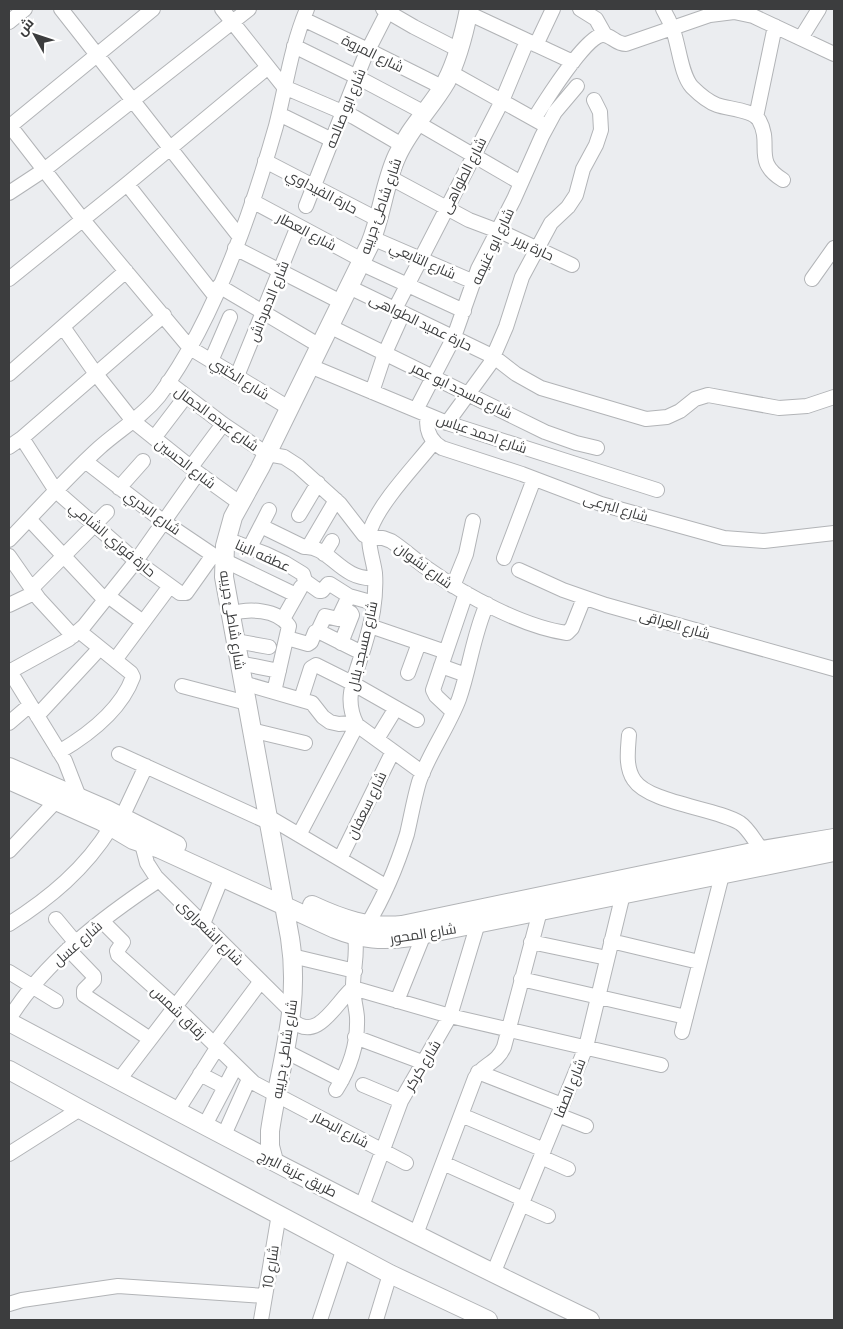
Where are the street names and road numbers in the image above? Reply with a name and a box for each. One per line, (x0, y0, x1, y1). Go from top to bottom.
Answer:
street label: شارع المروة (339, 30, 407, 76)
street label: شارع ابو صالحه (320, 65, 370, 151)
street label: شارع الطواهى (436, 134, 490, 216)
street label: شارع شاطئ جريبه (355, 156, 405, 256)
street label: حارة الفيداوي (281, 164, 361, 221)
street label: شارع ابو غنيمه (466, 205, 518, 287)
street label: شارع العطار (273, 207, 340, 255)
street label: حارة بربر (510, 229, 557, 265)
street label: شارع التابعي (386, 237, 459, 286)
street label: شارع الدمرداش (243, 258, 293, 344)
street label: حارة عميد الطواهى (366, 289, 476, 355)
street label: شارع الكتبي (205, 352, 273, 406)
street label: شارع مسجد ابو عمر (407, 357, 516, 423)
street label: شارع عبده الجمال (171, 381, 263, 455)
street label: شارع احمد عباس (434, 409, 530, 457)
street label: شارع الحسين (152, 433, 220, 493)
street label: شارع البدري (119, 485, 185, 541)
street label: شارع البرعى (581, 488, 651, 526)
street label: حارة فوزي الشامي (64, 497, 160, 583)
street label: عطفه البنا (232, 534, 294, 576)
street label: شارع نشوان (391, 538, 457, 592)
street label: شارع شاطئ جريبه (216, 569, 250, 671)
street label: شارع مسجد بلال (342, 599, 382, 693)
street label: شارع العراقى (638, 605, 712, 643)
street label: شارع سعفان (342, 768, 390, 842)
street label: شارع الشعراوى (174, 895, 248, 969)
street label: شارع عسل (48, 916, 106, 970)
street label: شارع المحور (387, 918, 458, 948)
street label: زقاق شمس (147, 981, 211, 1043)
street label: شارع شاطئ جريبه (267, 998, 301, 1100)
street label: شارع كركر (399, 1036, 445, 1095)
street label: شارع الصفا (548, 1055, 590, 1121)
street label: شارع البصار (309, 1106, 373, 1152)
street label: طريق عزبة البرج (255, 1145, 341, 1201)
street label: شارع 10 (257, 1244, 283, 1290)

